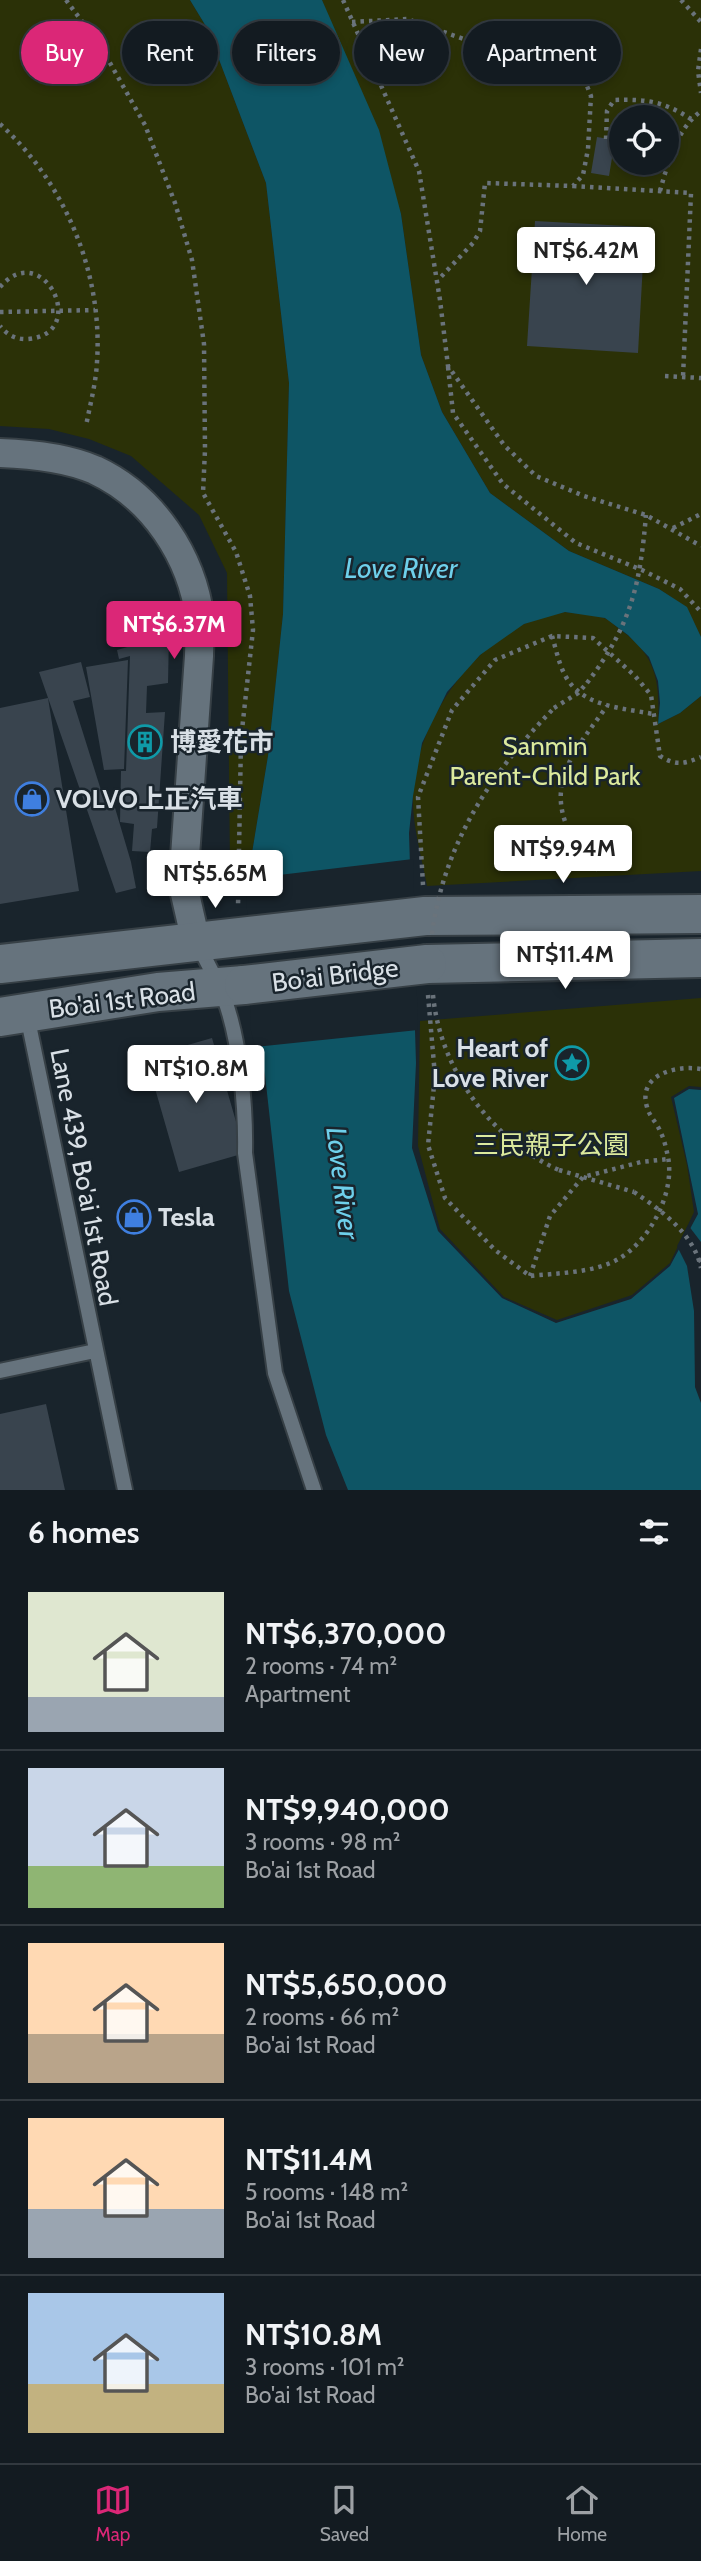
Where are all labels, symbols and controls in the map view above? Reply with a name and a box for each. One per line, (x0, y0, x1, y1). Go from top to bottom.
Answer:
chip: Buy (21, 21, 108, 84)
chip: Rent (122, 21, 218, 84)
chip: Filters (232, 21, 340, 84)
chip: New (354, 21, 449, 84)
chip: Apartment (463, 21, 621, 84)
map controls (609, 105, 679, 175)
button: locate (609, 105, 679, 175)
pin: NT$6.42M (514, 228, 658, 287)
text: NT$6.42M (533, 236, 639, 264)
water label: Love River (345, 551, 459, 585)
pin: NT$6.37M (102, 602, 246, 661)
text: NT$6.37M (122, 610, 226, 638)
building icon: 博愛花市 (126, 723, 164, 761)
place label: 博愛花市 (170, 726, 274, 758)
park label: Sanmin Parent-Child Park (449, 730, 641, 792)
shop icon: VOLVO上正汽車 (13, 780, 51, 818)
place label: VOLVO上正汽車 (56, 783, 242, 815)
pin: NT$9.94M (491, 826, 635, 885)
text: NT$9.94M (510, 834, 616, 862)
pin: NT$5.65M (143, 850, 287, 910)
text: NT$5.65M (163, 859, 267, 887)
pin: NT$11.4M (493, 932, 637, 991)
text: NT$11.4M (516, 940, 614, 968)
street label: Bo'ai Bridge (270, 951, 400, 999)
street label: Bo'ai 1st Road (47, 975, 197, 1025)
place label: Heart of Love River (432, 1032, 548, 1094)
place icon: Heart of Love River (553, 1044, 591, 1082)
street label: Lane 439, Bo'ai 1st Road (43, 1046, 125, 1308)
pin: NT$10.8M (124, 1046, 268, 1105)
text: NT$10.8M (144, 1054, 248, 1082)
water label: Love River (319, 1125, 367, 1242)
park label: 三民親子公園 (473, 1129, 629, 1161)
shop icon: Tesla (115, 1198, 153, 1236)
place label: Tesla (158, 1201, 215, 1233)
icon: filters (635, 1513, 673, 1551)
text: 6 homes (28, 1514, 139, 1551)
text: NT$6,370,000 (245, 1615, 446, 1652)
icon: home (84, 1620, 168, 1704)
text: 2 rooms · 74 m² (245, 1652, 397, 1680)
text: Apartment (245, 1680, 350, 1708)
text: NT$9,940,000 (245, 1791, 450, 1828)
icon: home (84, 1796, 168, 1880)
text: 3 rooms · 98 m² (245, 1828, 400, 1856)
text: Bo'ai 1st Road (245, 1856, 376, 1884)
text: NT$5,650,000 (245, 1966, 447, 2003)
icon: home (84, 1971, 168, 2055)
text: 2 rooms · 66 m² (245, 2003, 399, 2031)
text: Bo'ai 1st Road (245, 2031, 376, 2059)
text: NT$11.4M (245, 2141, 373, 2178)
icon: home (84, 2146, 168, 2230)
text: 5 rooms · 148 m² (245, 2178, 408, 2206)
text: Bo'ai 1st Road (245, 2206, 376, 2234)
text: NT$10.8M (245, 2316, 382, 2353)
icon: home (84, 2321, 168, 2405)
text: 3 rooms · 101 m² (245, 2353, 404, 2381)
text: Bo'ai 1st Road (245, 2381, 376, 2409)
tab: Map (94, 2481, 132, 2546)
tab: Saved (320, 2481, 369, 2546)
tab: Home (557, 2481, 607, 2546)

